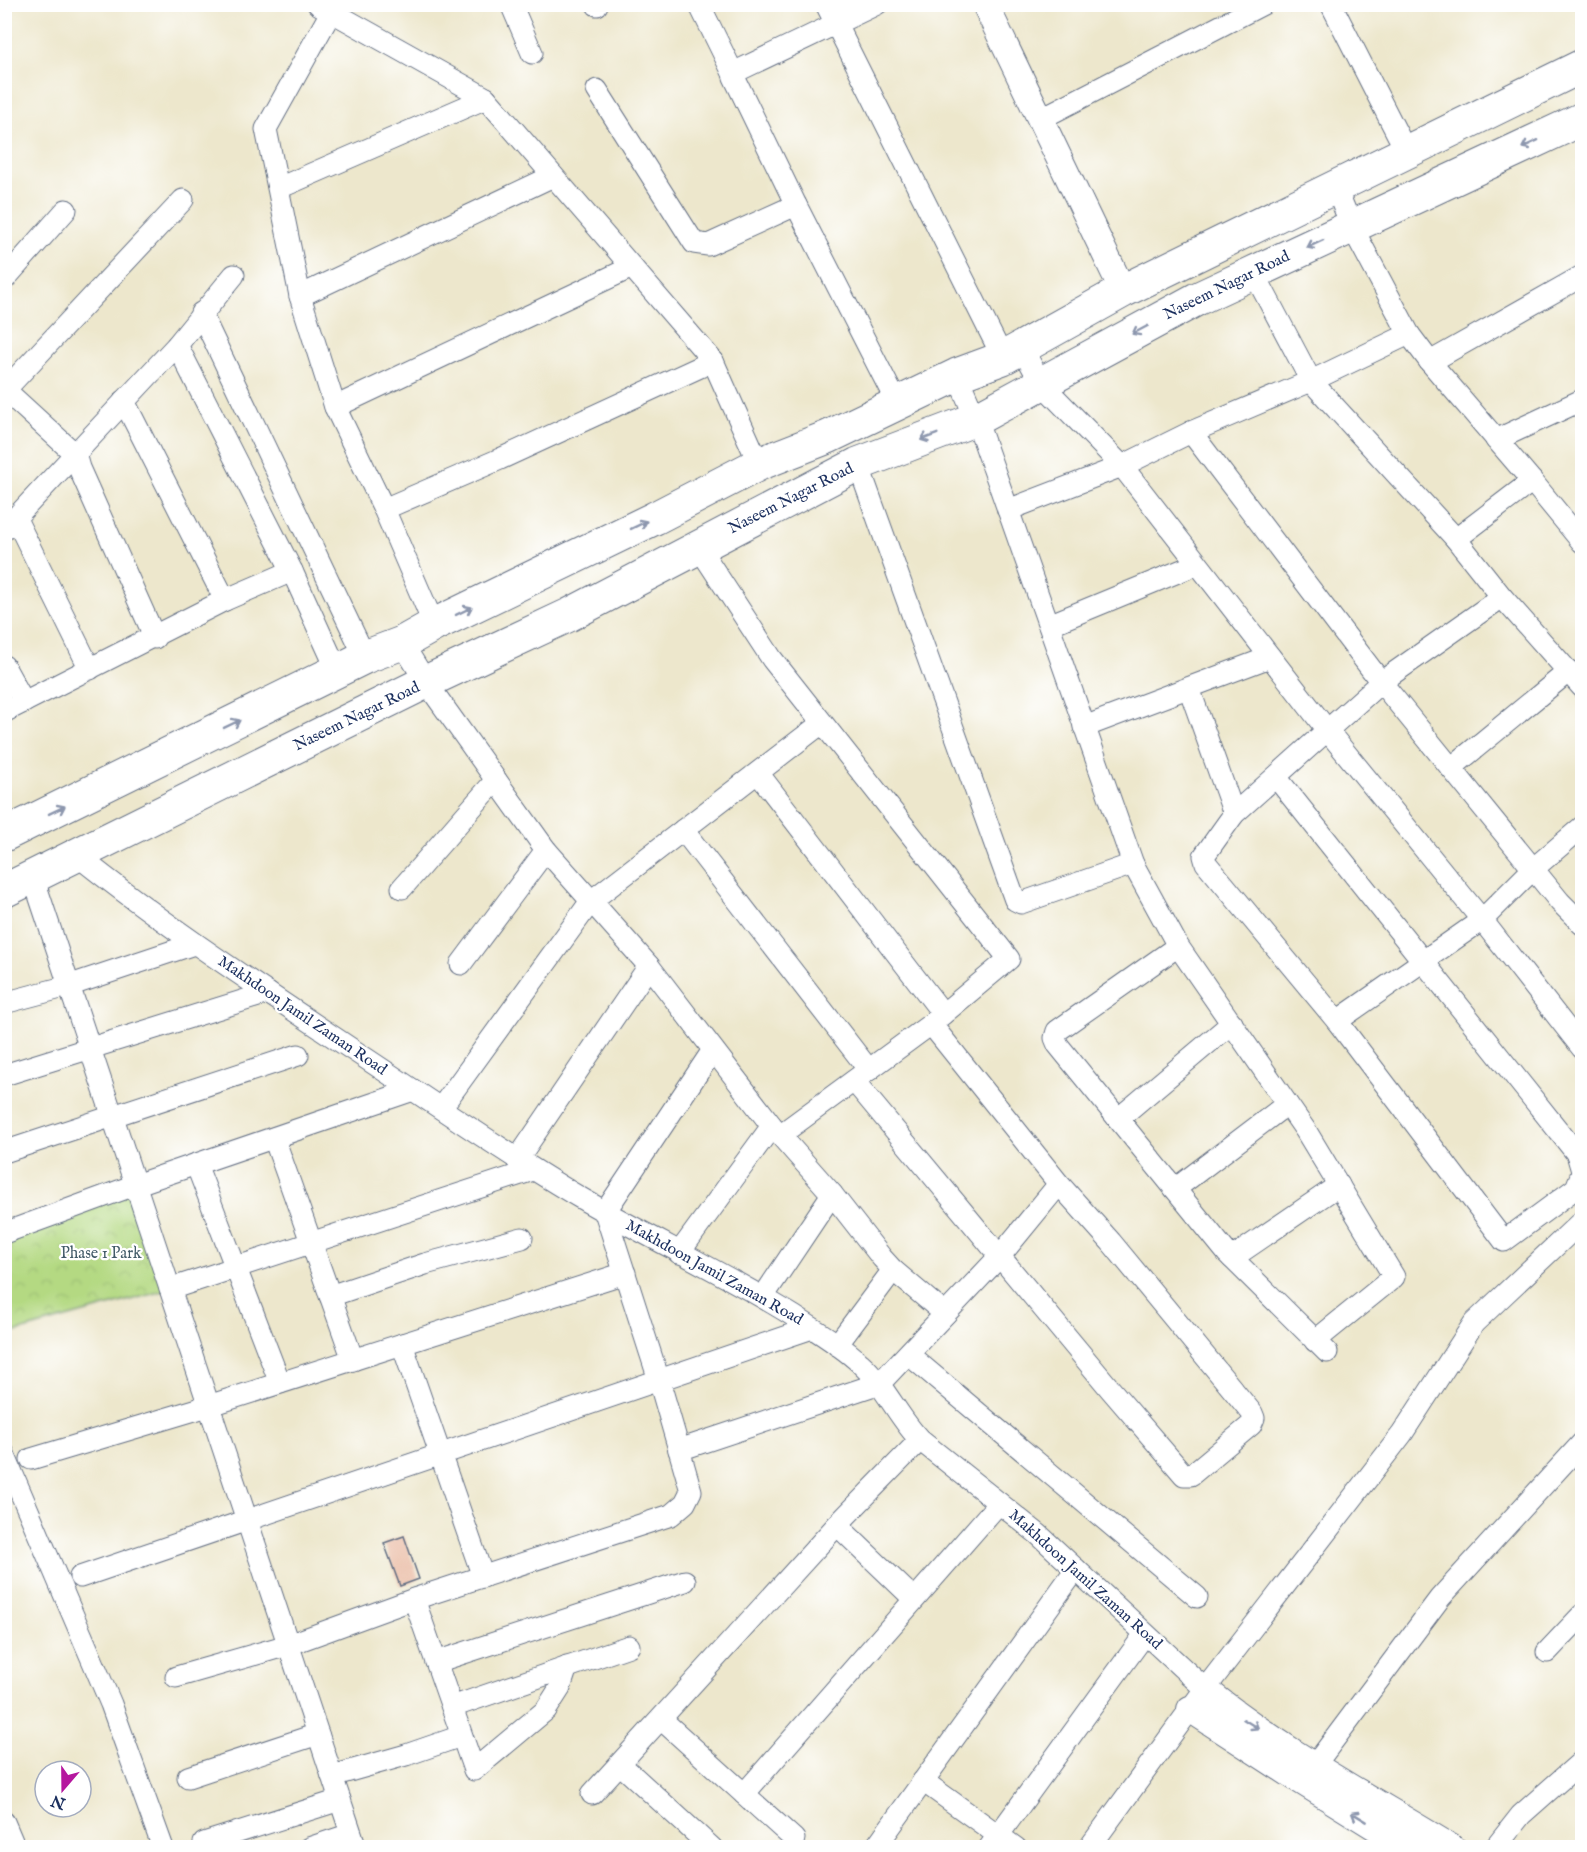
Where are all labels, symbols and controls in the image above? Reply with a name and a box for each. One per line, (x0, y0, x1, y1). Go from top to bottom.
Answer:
one-way arrow (1521, 138, 1539, 150)
one-way arrow (1307, 239, 1325, 251)
street label: Naseem Nagar Road (1161, 247, 1294, 325)
one-way arrow (1132, 324, 1149, 336)
one-way arrow (920, 432, 939, 443)
street label: Naseem Nagar Road (725, 459, 857, 539)
one-way arrow (630, 519, 648, 531)
one-way arrow (454, 604, 472, 616)
street label: Naseem Nagar Road (291, 678, 424, 756)
one-way arrow (223, 718, 241, 730)
one-way arrow (48, 803, 66, 815)
street label: Makhdoon Jamil Zaman Road (214, 952, 391, 1080)
street label: Makhdoon Jamil Zaman Road (622, 1216, 807, 1330)
park label: Phase 1 Park (60, 1244, 142, 1264)
street label: Makhdoon Jamil Zaman Road (1004, 1506, 1166, 1655)
one-way arrow (1242, 1718, 1259, 1730)
north arrow (33, 1759, 93, 1819)
text: N (48, 1789, 69, 1813)
one-way arrow (1351, 1810, 1368, 1822)

